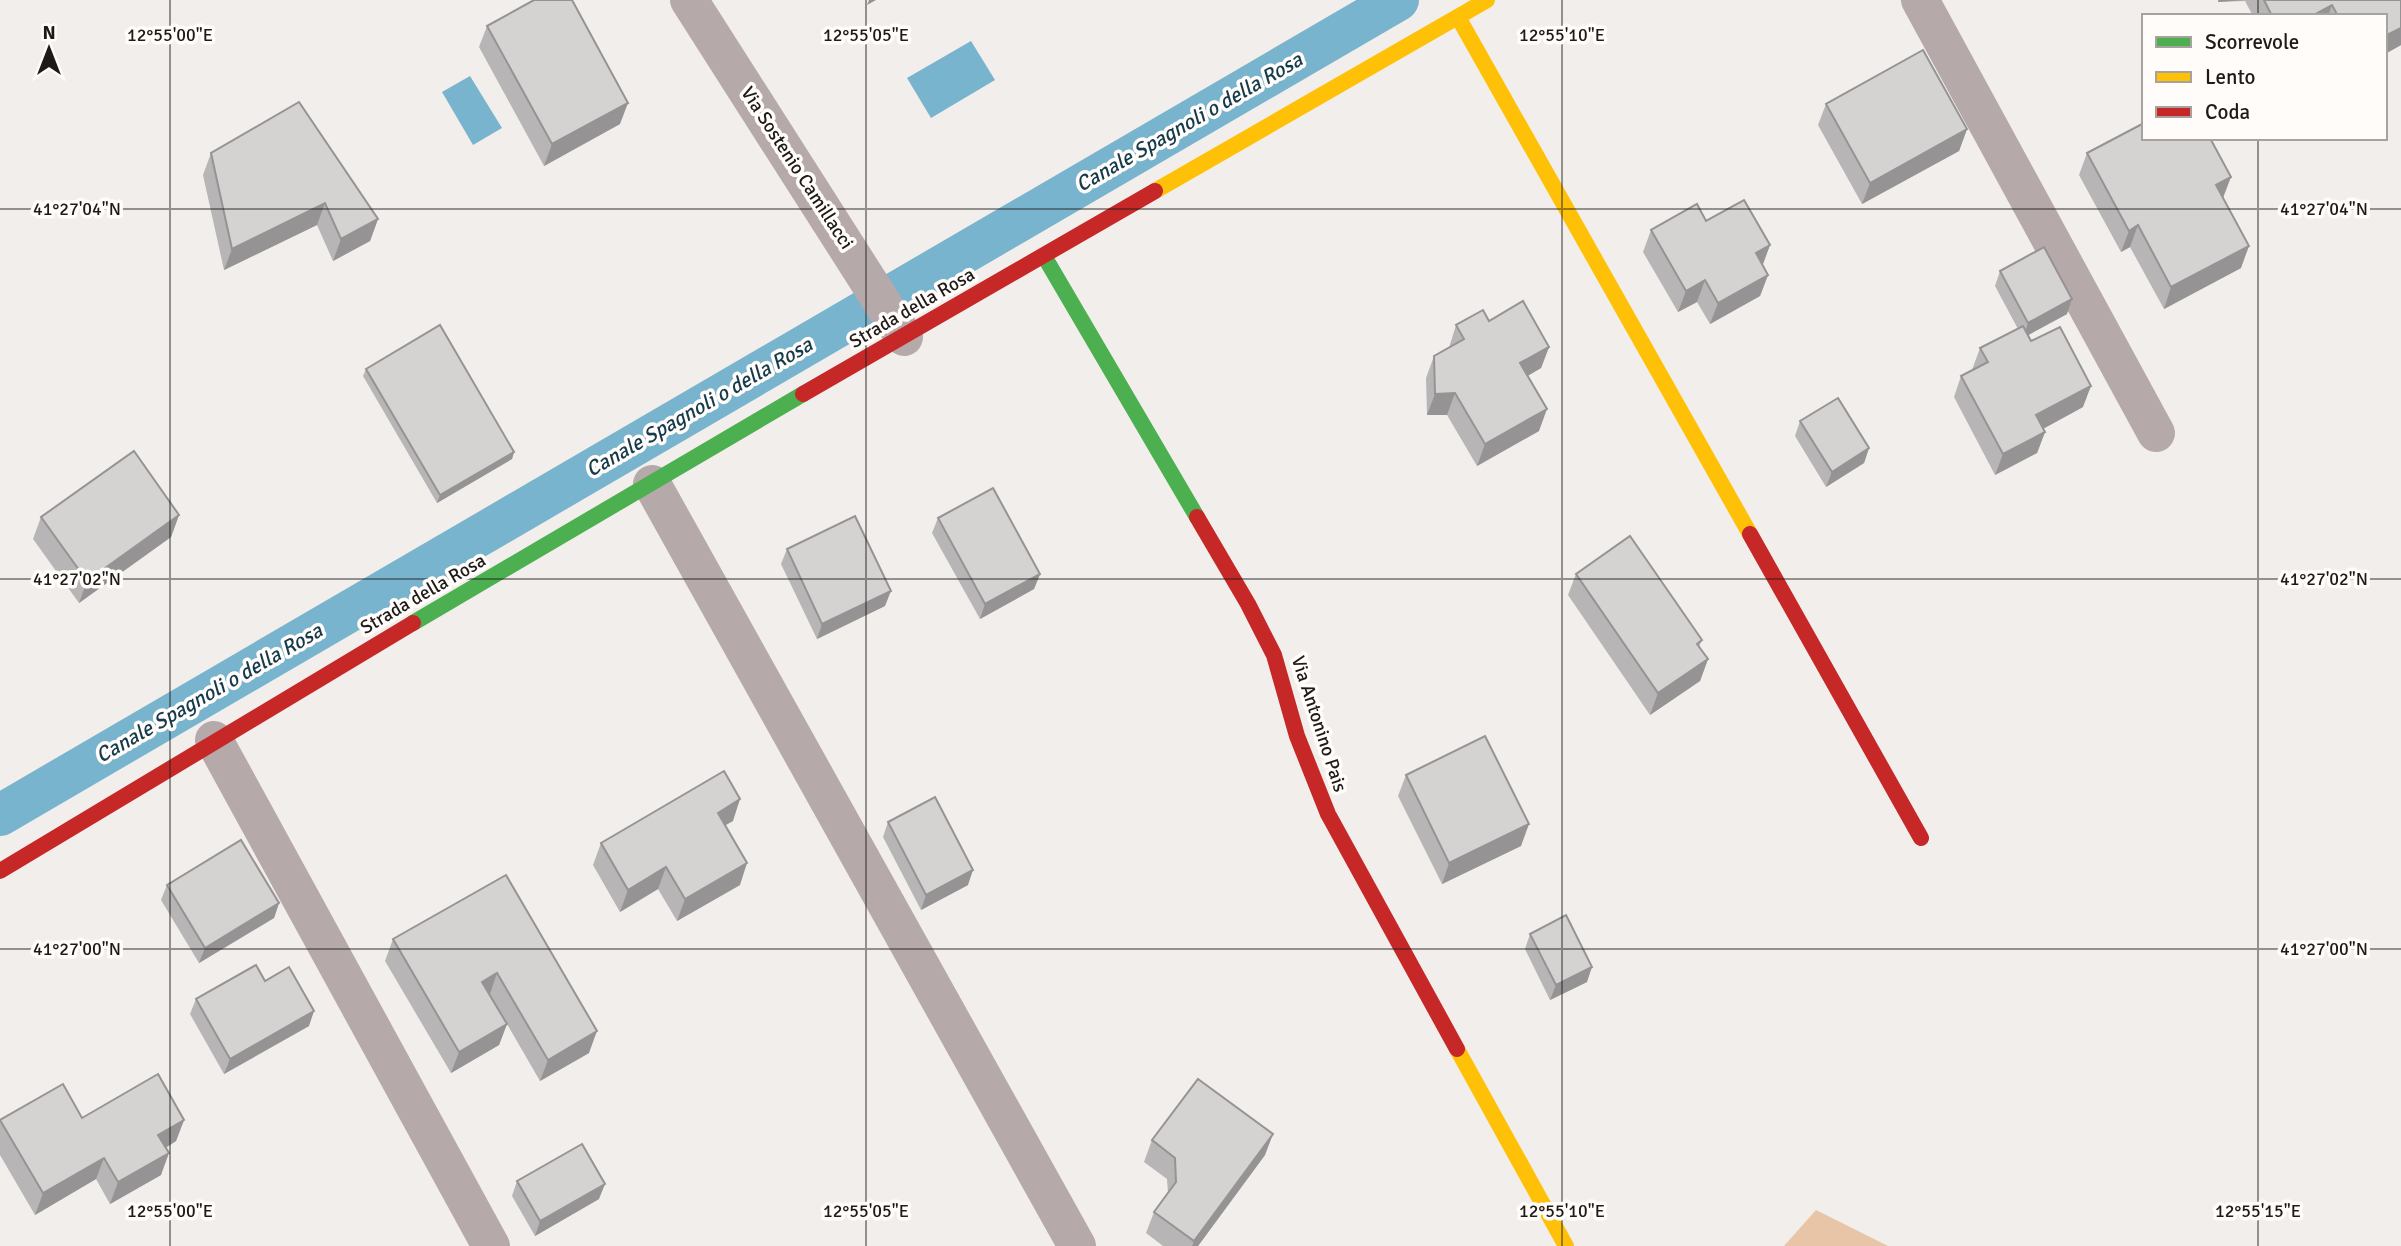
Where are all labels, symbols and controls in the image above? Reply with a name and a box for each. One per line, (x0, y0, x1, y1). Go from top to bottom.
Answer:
north arrow (14, 14, 84, 84)
legend (2142, 14, 2387, 140)
text: N (42, 21, 56, 45)
text: 12°55'00"E (127, 24, 213, 46)
text: 12°55'05"E (823, 24, 909, 46)
text: 12°55'10"E (1519, 24, 1605, 46)
text: Scorrevole (2205, 29, 2299, 55)
water label: Canale Spagnoli o della Rosa (1071, 46, 1308, 198)
text: Lento (2205, 64, 2255, 90)
street label: Via Sostenio Camillacci (735, 82, 859, 254)
text: Coda (2205, 99, 2250, 125)
text: 41°27'04"N (33, 198, 121, 220)
text: 41°27'04"N (2280, 198, 2368, 220)
street label: Strada della Rosa (845, 262, 979, 354)
water label: Canale Spagnoli o della Rosa (581, 331, 818, 483)
street label: Strada della Rosa (356, 548, 490, 640)
text: 41°27'02"N (33, 568, 121, 590)
text: 41°27'02"N (2280, 568, 2368, 590)
water label: Canale Spagnoli o della Rosa (91, 617, 328, 769)
street label: Via Antonino Pais (1286, 653, 1352, 795)
text: 41°27'00"N (33, 938, 121, 960)
text: 41°27'00"N (2280, 938, 2368, 960)
text: 12°55'00"E (127, 1200, 213, 1222)
text: 12°55'05"E (823, 1200, 909, 1222)
text: 12°55'10"E (1519, 1200, 1605, 1222)
text: 12°55'15"E (2215, 1200, 2301, 1222)

